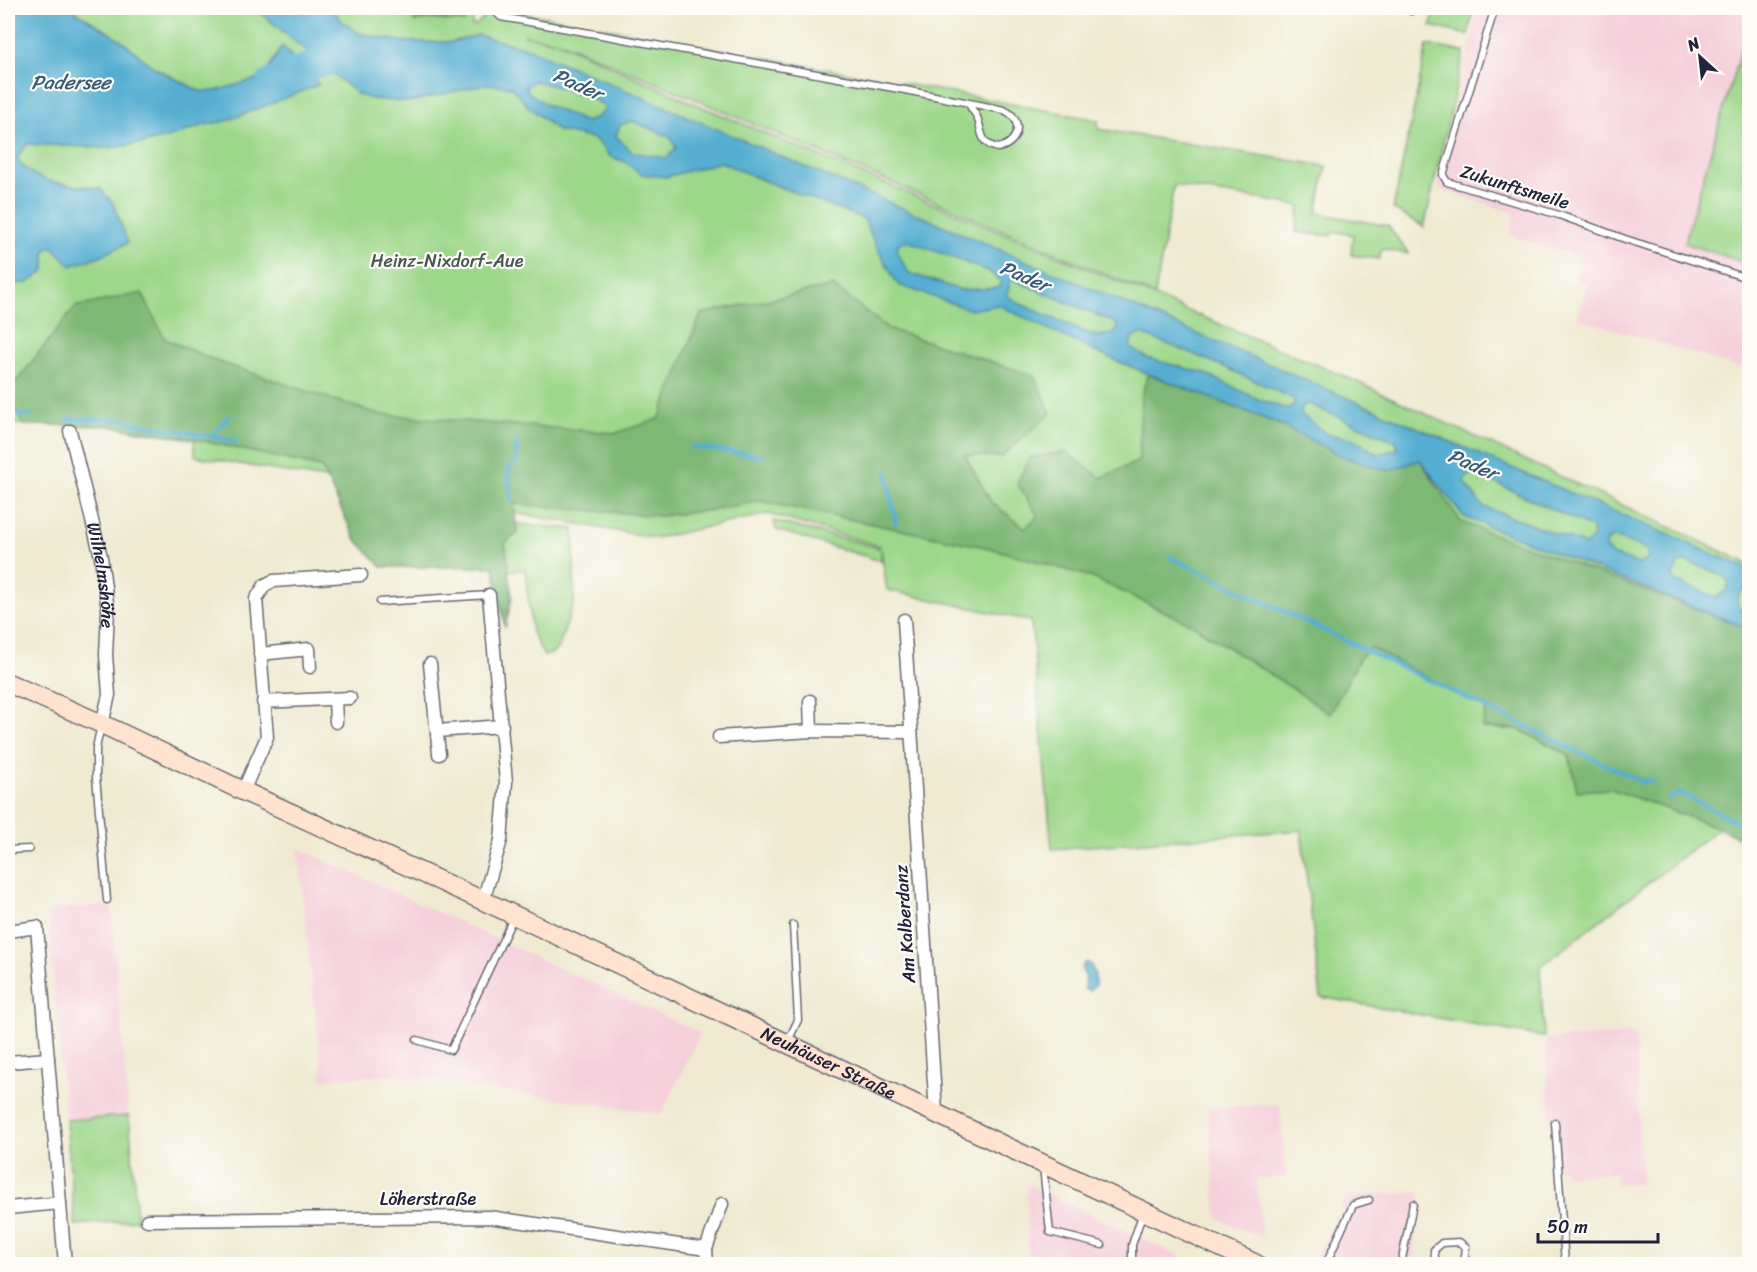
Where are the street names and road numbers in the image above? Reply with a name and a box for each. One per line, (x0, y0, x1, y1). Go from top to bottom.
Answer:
street label: Zukunftsmeile (1456, 155, 1574, 219)
street label: Wilhelmshöhe (77, 519, 124, 629)
street label: Am Kalberdanz (885, 863, 925, 985)
street label: Neuhäuser Straße (755, 1017, 901, 1109)
street label: Löherstraße (380, 1183, 476, 1215)

